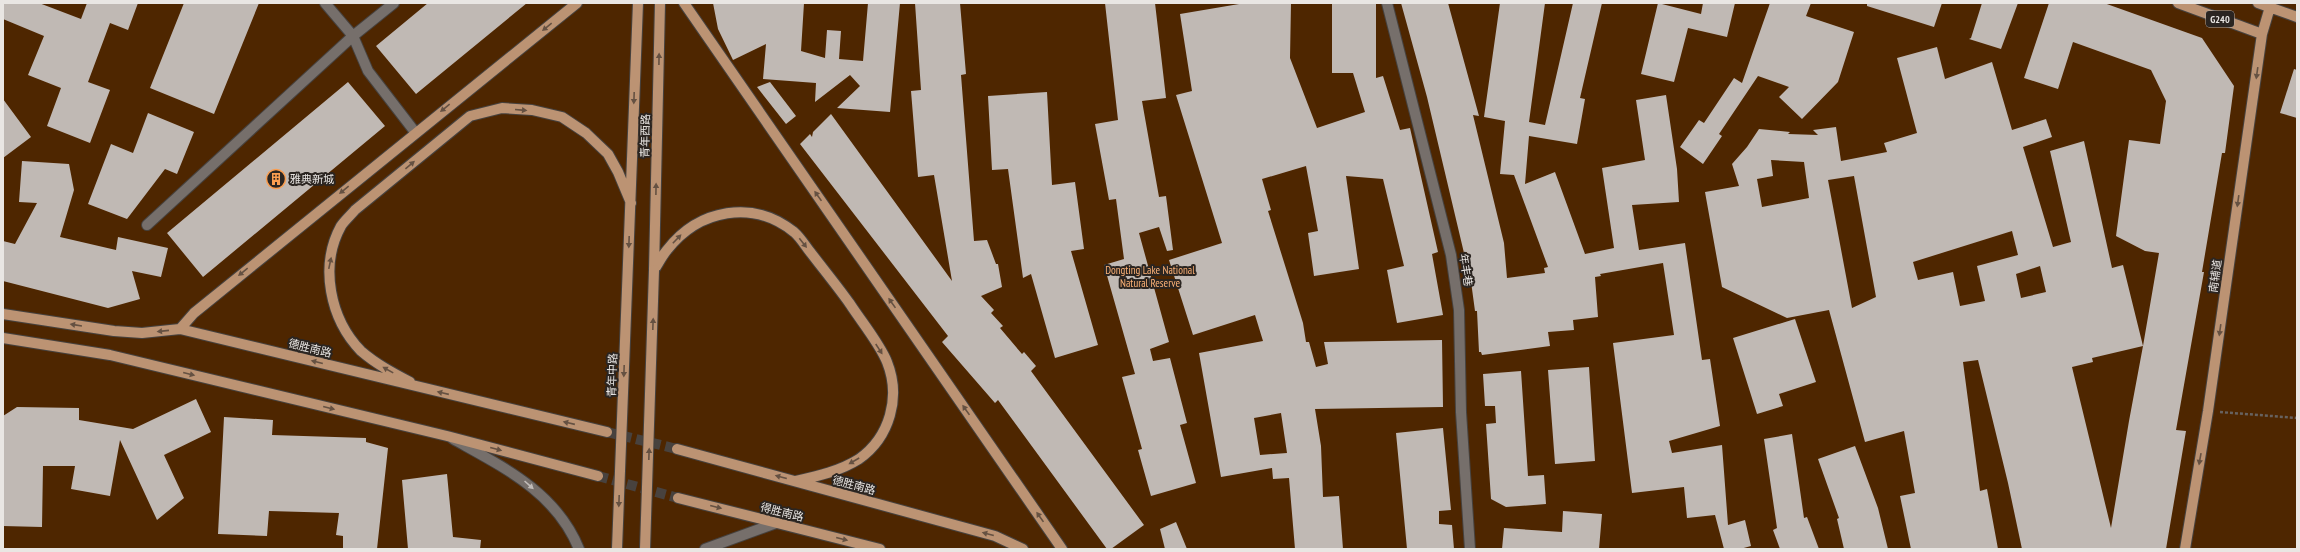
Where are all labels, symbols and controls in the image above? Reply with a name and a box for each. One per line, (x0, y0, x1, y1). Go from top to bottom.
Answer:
road number: G240 (2206, 11, 2234, 27)
one-way arrow (541, 23, 552, 32)
one-way arrow (656, 52, 662, 65)
one-way arrow (2254, 67, 2260, 79)
one-way arrow (631, 92, 638, 104)
one-way arrow (439, 104, 450, 113)
one-way arrow (515, 106, 527, 113)
street label: 青年西路 (638, 114, 652, 158)
one-way arrow (404, 161, 415, 170)
building icon: 雅典新城 (265, 168, 287, 190)
place label: 雅典新城 (290, 172, 334, 186)
one-way arrow (653, 182, 659, 195)
one-way arrow (339, 186, 349, 195)
one-way arrow (814, 191, 822, 202)
one-way arrow (2235, 195, 2241, 208)
one-way arrow (672, 234, 682, 244)
one-way arrow (626, 236, 632, 249)
one-way arrow (799, 237, 807, 248)
street label: 年丰巷 (1457, 253, 1475, 287)
one-way arrow (328, 257, 334, 269)
street label: 南辅道 (2206, 259, 2224, 293)
park label: Dongting Lake National Natural Reserve (1105, 263, 1195, 290)
one-way arrow (238, 268, 249, 277)
one-way arrow (888, 298, 896, 308)
one-way arrow (649, 318, 656, 330)
one-way arrow (70, 322, 82, 328)
one-way arrow (2217, 324, 2223, 336)
one-way arrow (157, 327, 169, 334)
street label: 德胜南路 (287, 336, 333, 360)
one-way arrow (875, 343, 883, 354)
street label: 青年中路 (604, 353, 620, 397)
one-way arrow (310, 359, 323, 365)
one-way arrow (621, 365, 627, 378)
one-way arrow (383, 367, 394, 373)
one-way arrow (183, 371, 195, 377)
one-way arrow (437, 390, 449, 396)
one-way arrow (323, 405, 335, 411)
one-way arrow (962, 405, 970, 415)
one-way arrow (563, 420, 576, 426)
one-way arrow (490, 446, 502, 452)
one-way arrow (646, 447, 652, 460)
one-way arrow (2197, 453, 2203, 465)
one-way arrow (848, 457, 860, 464)
street label: 德胜南路 (831, 473, 877, 497)
one-way arrow (775, 474, 787, 480)
one-way arrow (524, 480, 533, 489)
one-way arrow (616, 495, 622, 508)
street label: 得胜南路 (759, 500, 805, 524)
one-way arrow (710, 505, 722, 511)
one-way arrow (1036, 512, 1044, 522)
one-way arrow (982, 530, 994, 536)
one-way arrow (836, 537, 848, 543)

